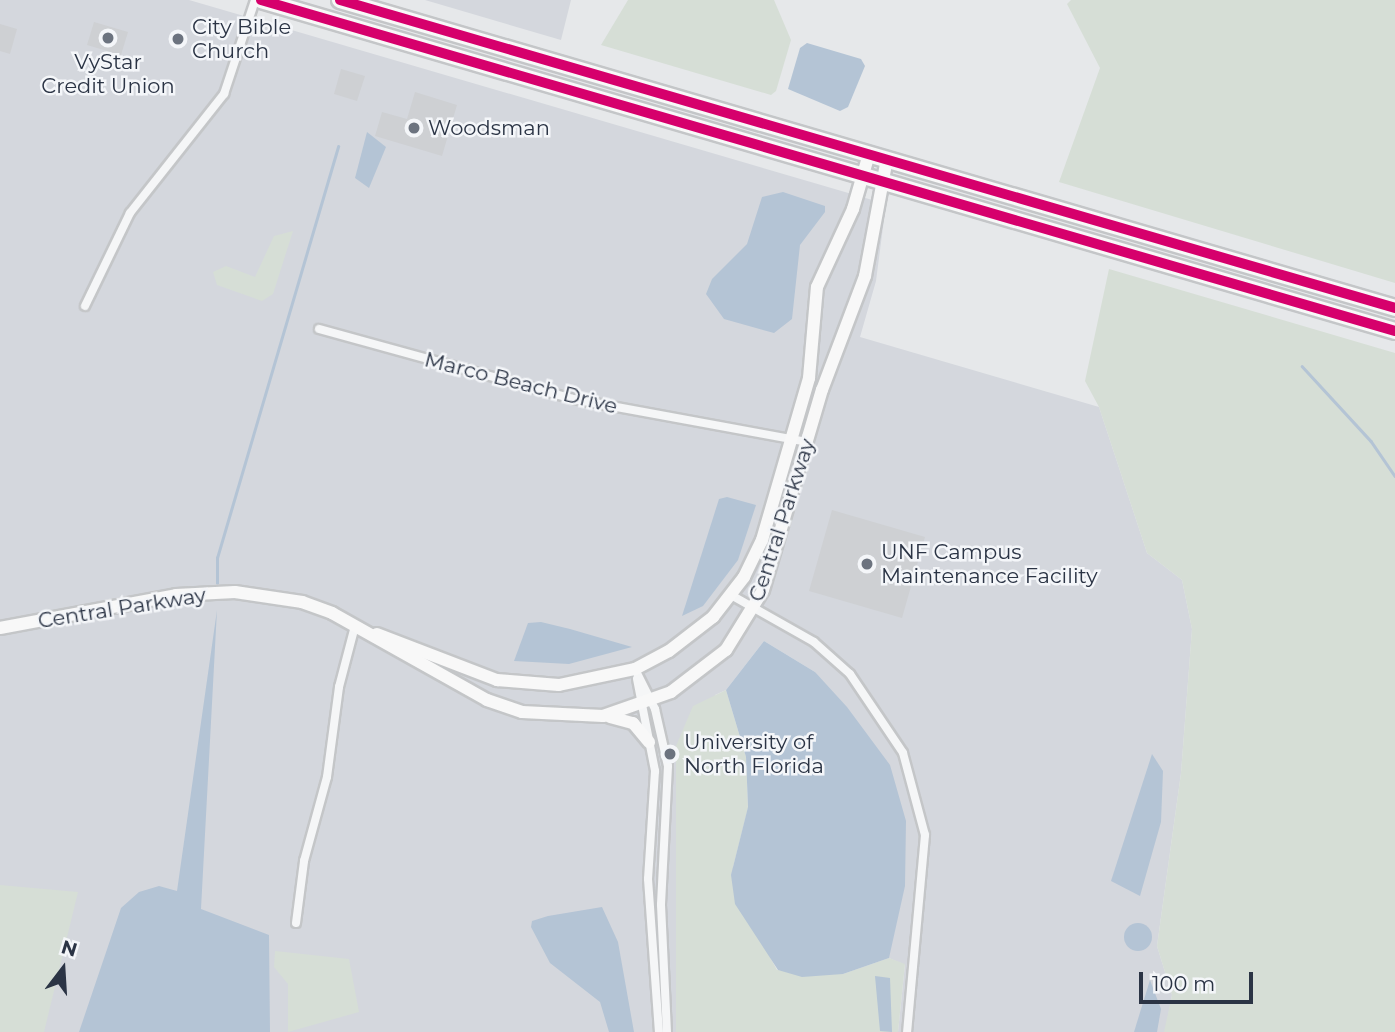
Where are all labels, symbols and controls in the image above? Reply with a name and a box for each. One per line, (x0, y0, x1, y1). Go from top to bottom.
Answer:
place label: City Bible Church (192, 14, 291, 64)
marker: VyStar Credit Union (100, 30, 116, 46)
marker: City Bible Church (170, 31, 186, 47)
place label: VyStar Credit Union (41, 49, 175, 99)
place label: Woodsman (428, 115, 550, 141)
marker: Woodsman (406, 120, 422, 136)
street label: Marco Beach Drive (422, 347, 620, 419)
street label: Central Parkway (744, 435, 820, 605)
place label: UNF Campus Maintenance Facility (881, 539, 1098, 589)
marker: UNF Campus Maintenance Facility (859, 556, 875, 572)
street label: Central Parkway (36, 582, 208, 634)
place label: University of North Florida (684, 729, 824, 779)
marker: University of North Florida (662, 746, 678, 762)
north arrow (28, 934, 98, 1004)
text: N (59, 935, 80, 962)
scale bar (1143, 958, 1257, 1002)
text: 100 m (1152, 971, 1215, 996)

